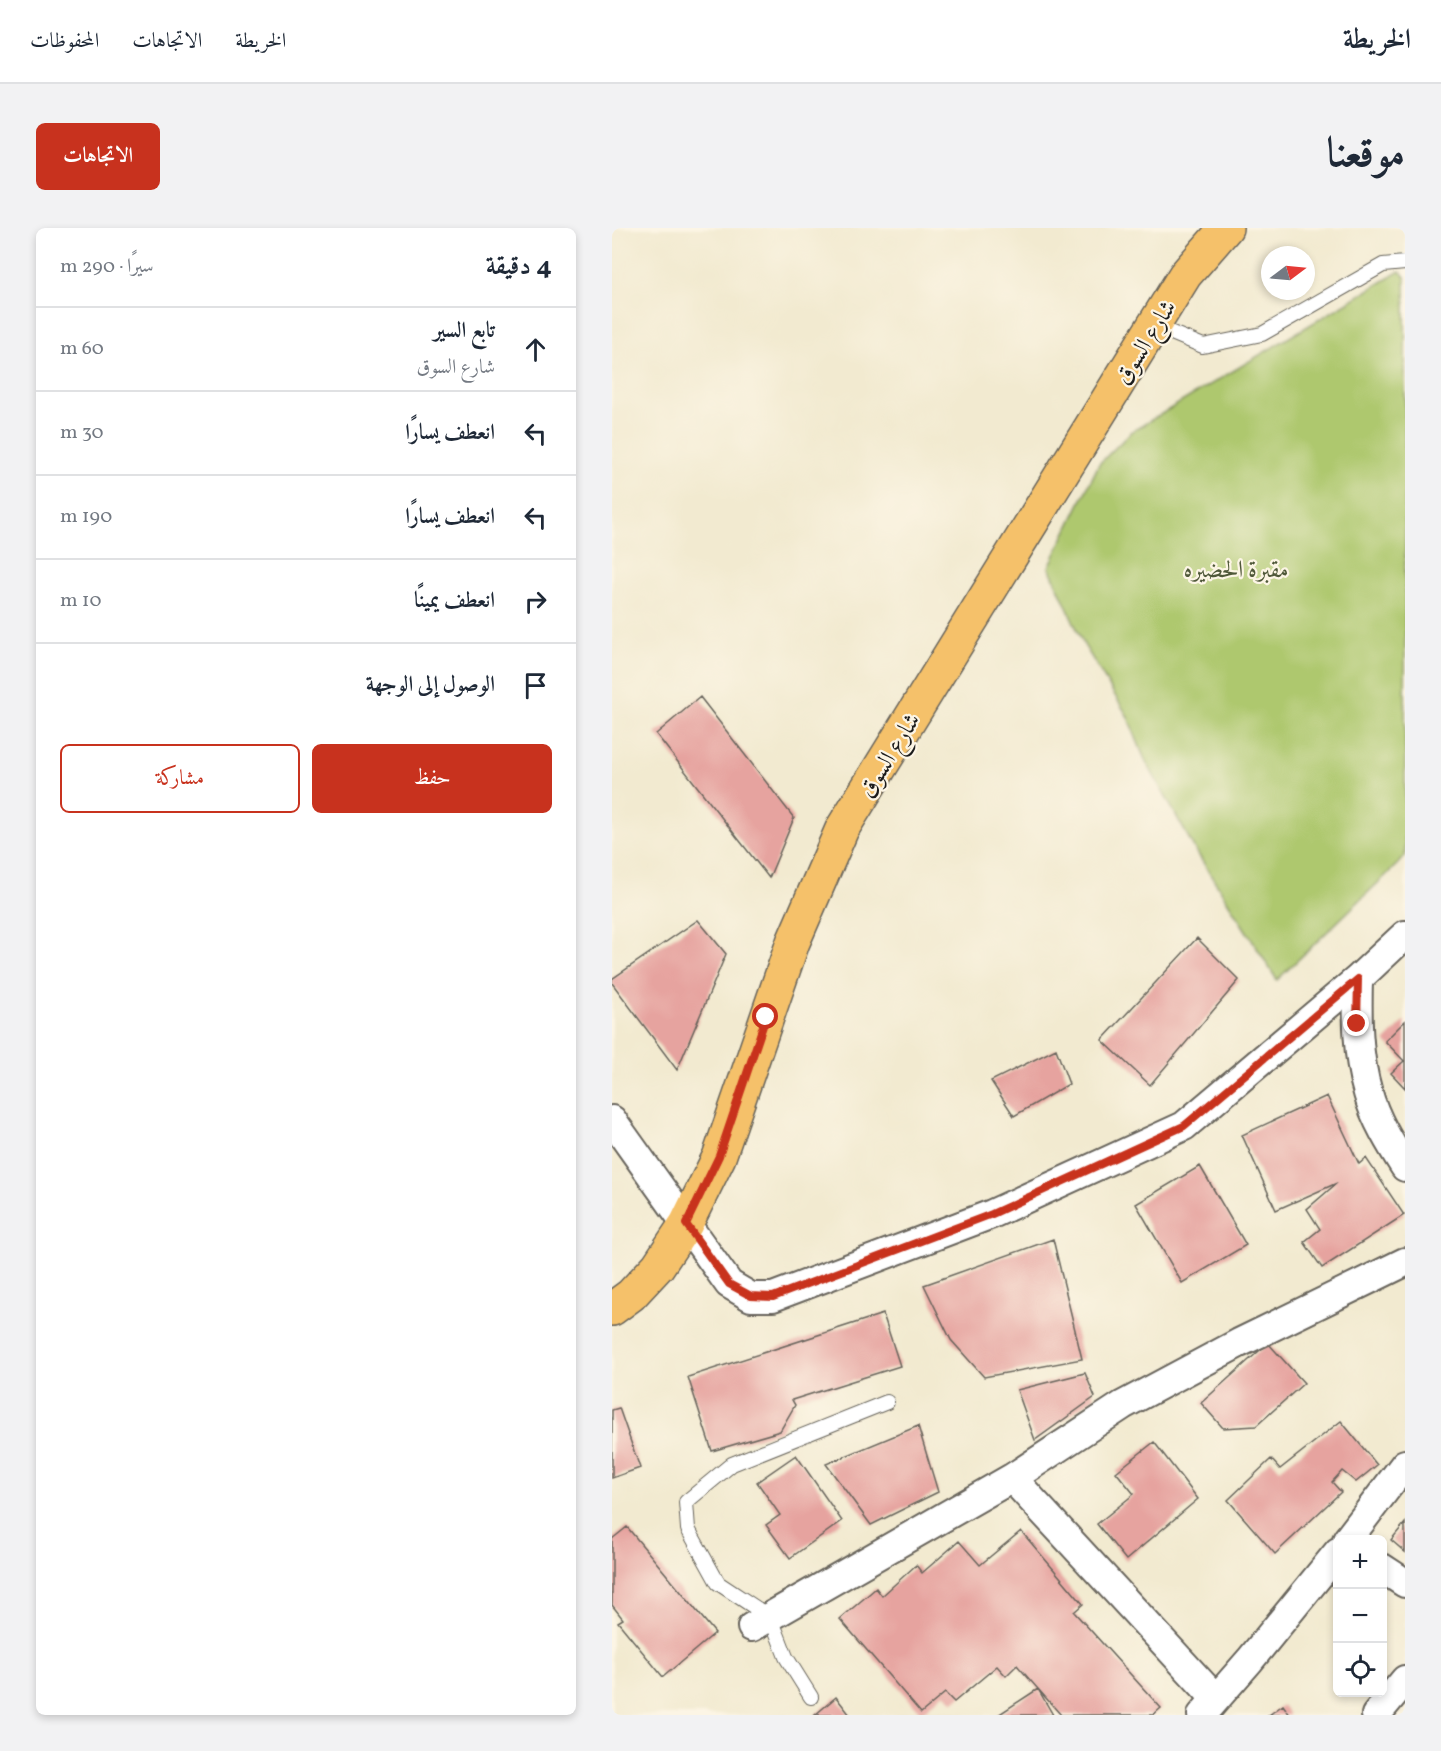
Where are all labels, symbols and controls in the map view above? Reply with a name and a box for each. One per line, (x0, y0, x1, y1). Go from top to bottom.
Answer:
text: الخريطة (1343, 21, 1411, 60)
text: المحفوظات (30, 27, 99, 56)
text: الاتجاهات (132, 27, 202, 56)
text: الخريطة (235, 27, 286, 56)
button: الاتجاهات (36, 123, 160, 190)
text: موقعنا (1327, 126, 1405, 185)
north arrow (1261, 246, 1315, 300)
text: 4 دقيقة (486, 249, 552, 285)
text: سيرًا · 290 m (60, 253, 154, 281)
street label: شارع السوق (1107, 294, 1187, 393)
text: تابع السير (433, 316, 495, 347)
icon: ahead (519, 333, 552, 366)
text: 60 m (60, 335, 104, 363)
text: شارع السوق (416, 354, 495, 382)
icon: left (519, 417, 552, 450)
text: انعطف يسارًا (405, 418, 495, 449)
text: 30 m (60, 419, 104, 447)
icon: left (519, 501, 552, 534)
text: انعطف يسارًا (405, 502, 495, 533)
text: 190 m (60, 503, 112, 531)
park label: مقبرة الحضيره (1184, 554, 1288, 588)
icon: right (519, 585, 552, 618)
text: انعطف يمينًا (414, 586, 495, 617)
text: 10 m (60, 587, 101, 615)
icon: arrive (519, 669, 552, 702)
text: الوصول إلى الوجهة (366, 670, 495, 701)
street label: شارع السوق (851, 707, 931, 806)
button: مشاركة (60, 744, 300, 813)
button: حفظ (312, 744, 552, 813)
route start (752, 1003, 778, 1029)
route end (1343, 1010, 1369, 1036)
map controls (1333, 1535, 1387, 1697)
button: + (1333, 1535, 1387, 1589)
button: − (1333, 1589, 1387, 1643)
button: locate (1333, 1643, 1387, 1697)

